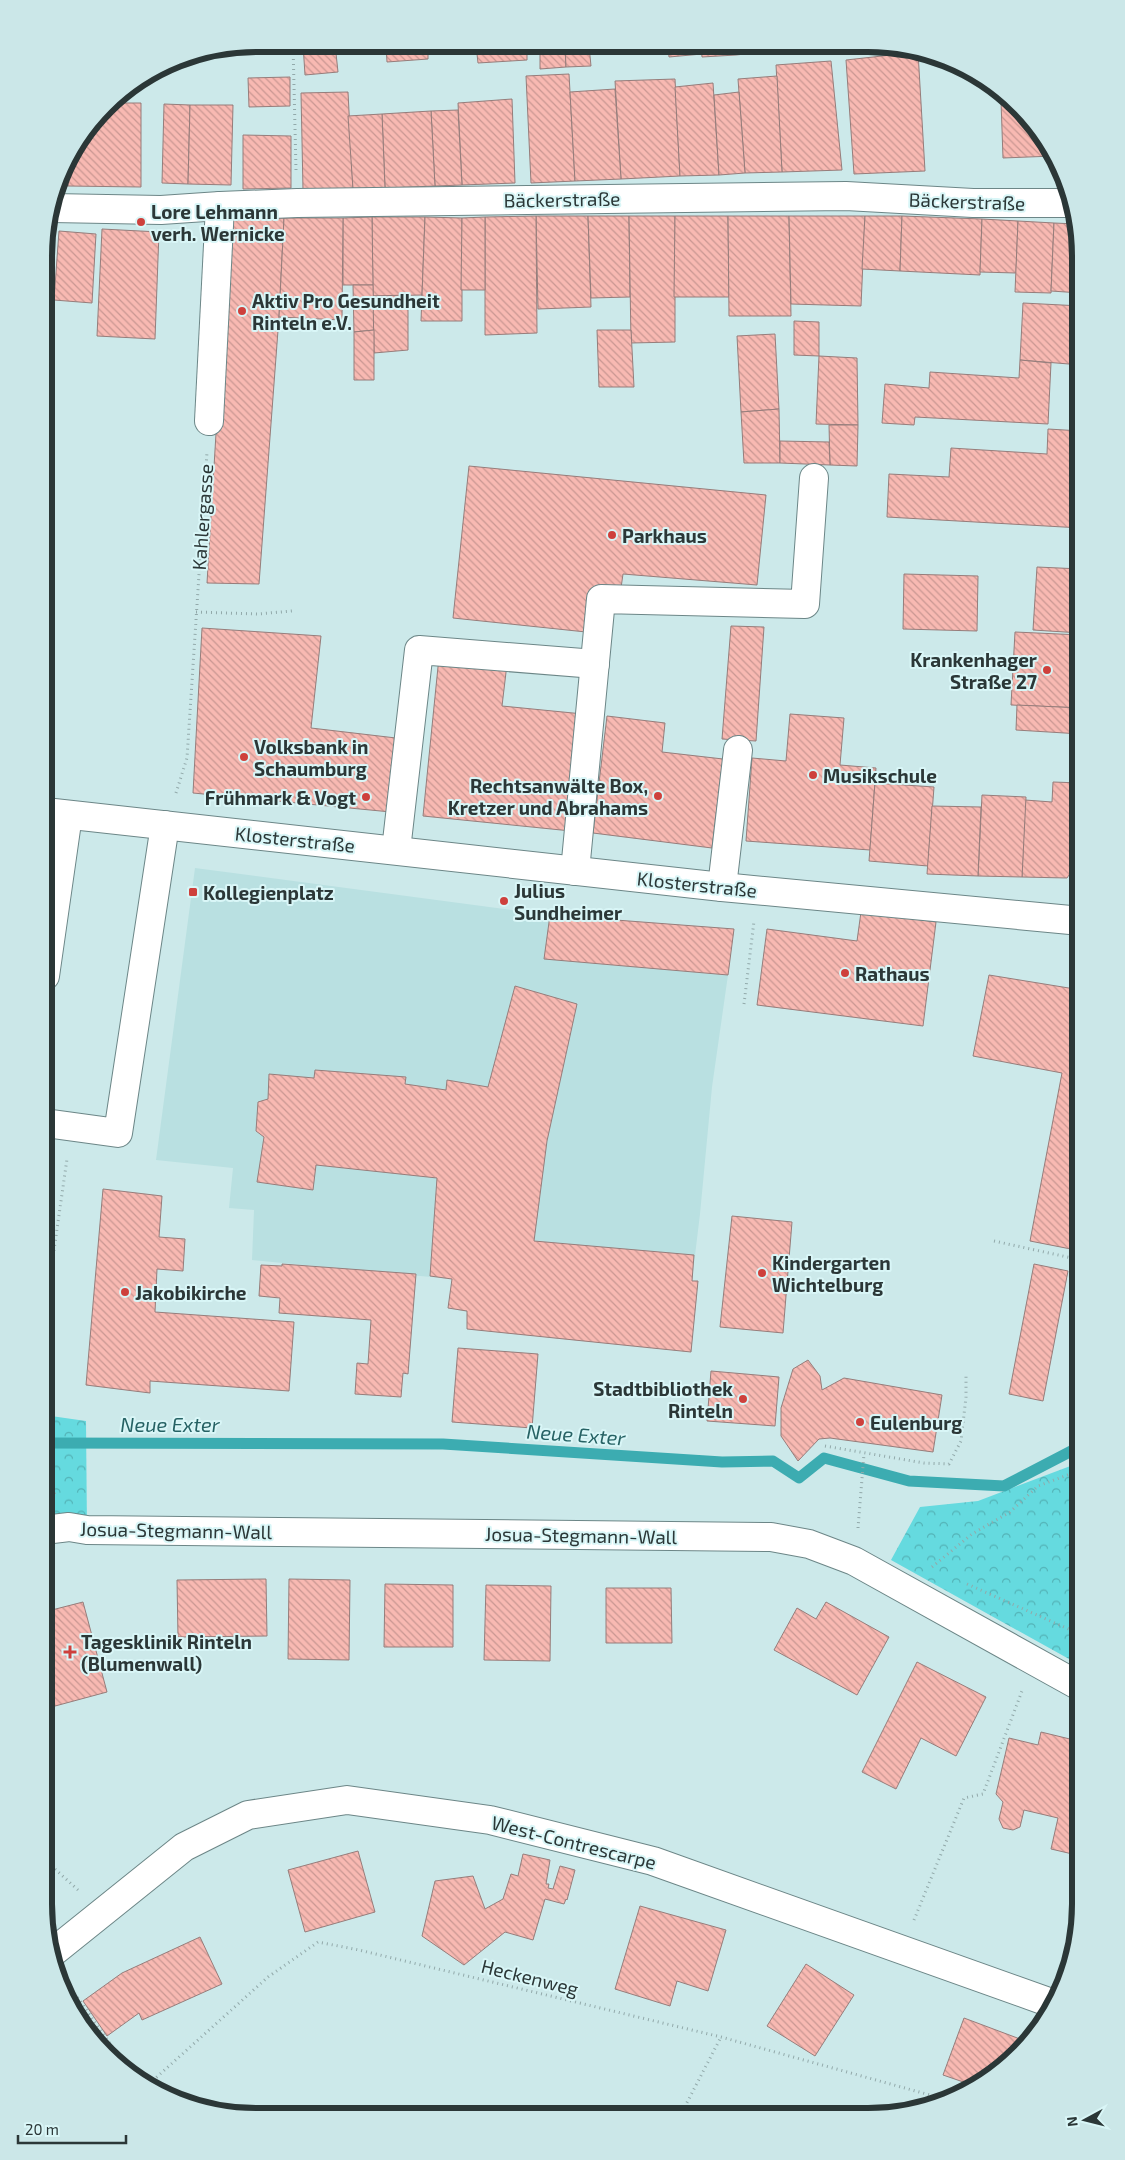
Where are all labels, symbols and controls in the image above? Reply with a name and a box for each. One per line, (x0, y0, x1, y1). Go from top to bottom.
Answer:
street label: Bäckerstraße (503, 186, 621, 212)
street label: Bäckerstraße (908, 187, 1026, 215)
place label: Lore Lehmann verh. Wernicke (151, 200, 285, 245)
marker: Lore Lehmann verh. Wernicke (135, 216, 147, 228)
place label: Aktiv Pro Gesundheit Rinteln e.V. (252, 289, 440, 334)
marker: Aktiv Pro Gesundheit Rinteln e.V. (236, 305, 248, 317)
street label: Kahlergasse (187, 463, 217, 571)
place label: Parkhaus (622, 524, 707, 547)
marker: Parkhaus (606, 529, 618, 541)
place label: Krankenhager Straße 27 (910, 648, 1037, 693)
marker: Krankenhager Straße 27 (1041, 664, 1053, 676)
place label: Volksbank in Schaumburg (254, 735, 368, 780)
marker: Volksbank in Schaumburg (238, 751, 250, 763)
place label: Musikschule (823, 764, 937, 787)
marker: Musikschule (807, 769, 819, 781)
place label: Rechtsanwälte Box, Kretzer und Abrahams (448, 774, 648, 819)
place label: Frühmark & Vogt (205, 786, 356, 809)
marker: Rechtsanwälte Box, Kretzer und Abrahams (652, 790, 664, 802)
marker: Frühmark & Vogt (360, 791, 372, 803)
street label: Klosterstraße (234, 821, 356, 857)
street label: Klosterstraße (636, 866, 758, 902)
place label: Julius Sundheimer (514, 879, 622, 924)
place label: Kollegienplatz (203, 881, 334, 904)
marker: Kollegienplatz (187, 886, 199, 898)
marker: Julius Sundheimer (498, 895, 510, 907)
place label: Rathaus (855, 962, 930, 985)
marker: Rathaus (839, 967, 851, 979)
place label: Kindergarten Wichtelburg (772, 1251, 891, 1296)
marker: Kindergarten Wichtelburg (756, 1267, 768, 1279)
place label: Jakobikirche (135, 1281, 247, 1304)
marker: Jakobikirche (119, 1286, 131, 1298)
place label: Stadtbibliothek Rinteln (593, 1377, 733, 1422)
marker: Stadtbibliothek Rinteln (737, 1393, 749, 1405)
place label: Eulenburg (870, 1411, 962, 1434)
water label: Neue Exter (120, 1412, 221, 1436)
marker: Eulenburg (854, 1416, 866, 1428)
water label: Neue Exter (526, 1419, 627, 1450)
street label: Josua-Stegmann-Wall (80, 1517, 273, 1543)
street label: Josua-Stegmann-Wall (485, 1522, 678, 1548)
place label: Tagesklinik Rinteln (Blumenwall) (81, 1630, 252, 1675)
marker: Tagesklinik Rinteln (Blumenwall) (63, 1645, 77, 1659)
street label: West-Contrescarpe (489, 1810, 659, 1874)
street label: Heckenweg (479, 1954, 581, 2000)
north arrow (1060, 2095, 1110, 2145)
scale bar (18, 2112, 125, 2144)
text: N (1063, 2116, 1081, 2128)
text: 20 m (25, 2120, 59, 2138)

